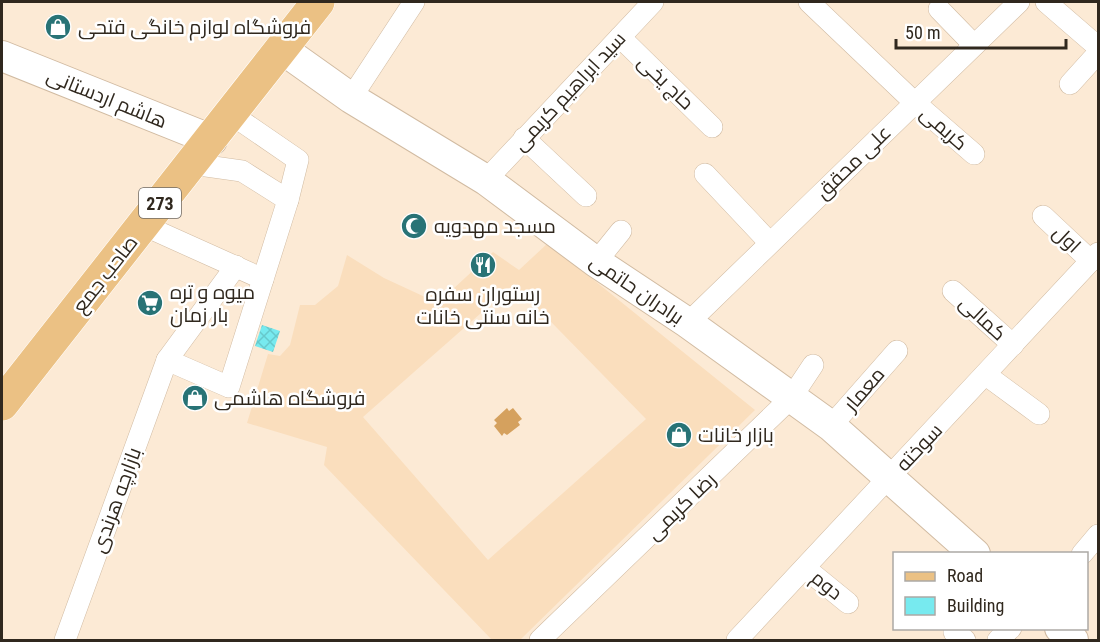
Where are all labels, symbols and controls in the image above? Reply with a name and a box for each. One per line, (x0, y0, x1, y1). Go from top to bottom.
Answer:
shop icon: فروشگاه لوازم خانگی فتحی (43, 12, 73, 42)
scale bar (896, 12, 1066, 50)
place label: فروشگاه لوازم خانگی فتحی (78, 15, 311, 41)
text: 50 m (905, 22, 940, 43)
street label: سید ابراهیم کریمی (508, 26, 632, 157)
street label: حاج یخی (632, 50, 699, 116)
street label: هاشم اردستانی (43, 63, 171, 135)
street label: کریمی (915, 101, 973, 156)
street label: علی محقق (810, 120, 897, 205)
road number: 273 (139, 188, 181, 218)
mosque icon: مسجد مهدویه (399, 211, 429, 241)
place label: مسجد مهدویه (434, 214, 556, 239)
street label: اول (1047, 220, 1086, 259)
street label: صاحب جمع (67, 231, 144, 319)
street label: برادران حاتمی (585, 249, 689, 330)
restaurant icon: رستوران سفره خانه سنتی خانات (468, 250, 498, 280)
place label: میوه و تره بار زمان (170, 280, 255, 328)
place label: رستوران سفره خانه سنتی خانات (416, 282, 550, 330)
supermarket icon: میوه و تره بار زمان (135, 288, 165, 318)
street label: کمالی (954, 290, 1011, 346)
street label: معمار (838, 362, 890, 417)
shop icon: فروشگاه هاشمی (180, 383, 210, 413)
place label: فروشگاه هاشمی (214, 386, 365, 411)
street label: سوخته (891, 418, 947, 476)
shop icon: بازار خانات (664, 420, 694, 450)
place label: بازار خانات (698, 423, 774, 447)
street label: بازارچه هرندی (86, 444, 147, 556)
street label: رضا کریمی (641, 467, 721, 546)
legend (893, 552, 1088, 630)
street label: دوم (805, 565, 847, 606)
text: Road (947, 565, 983, 586)
text: Building (947, 595, 1004, 616)

